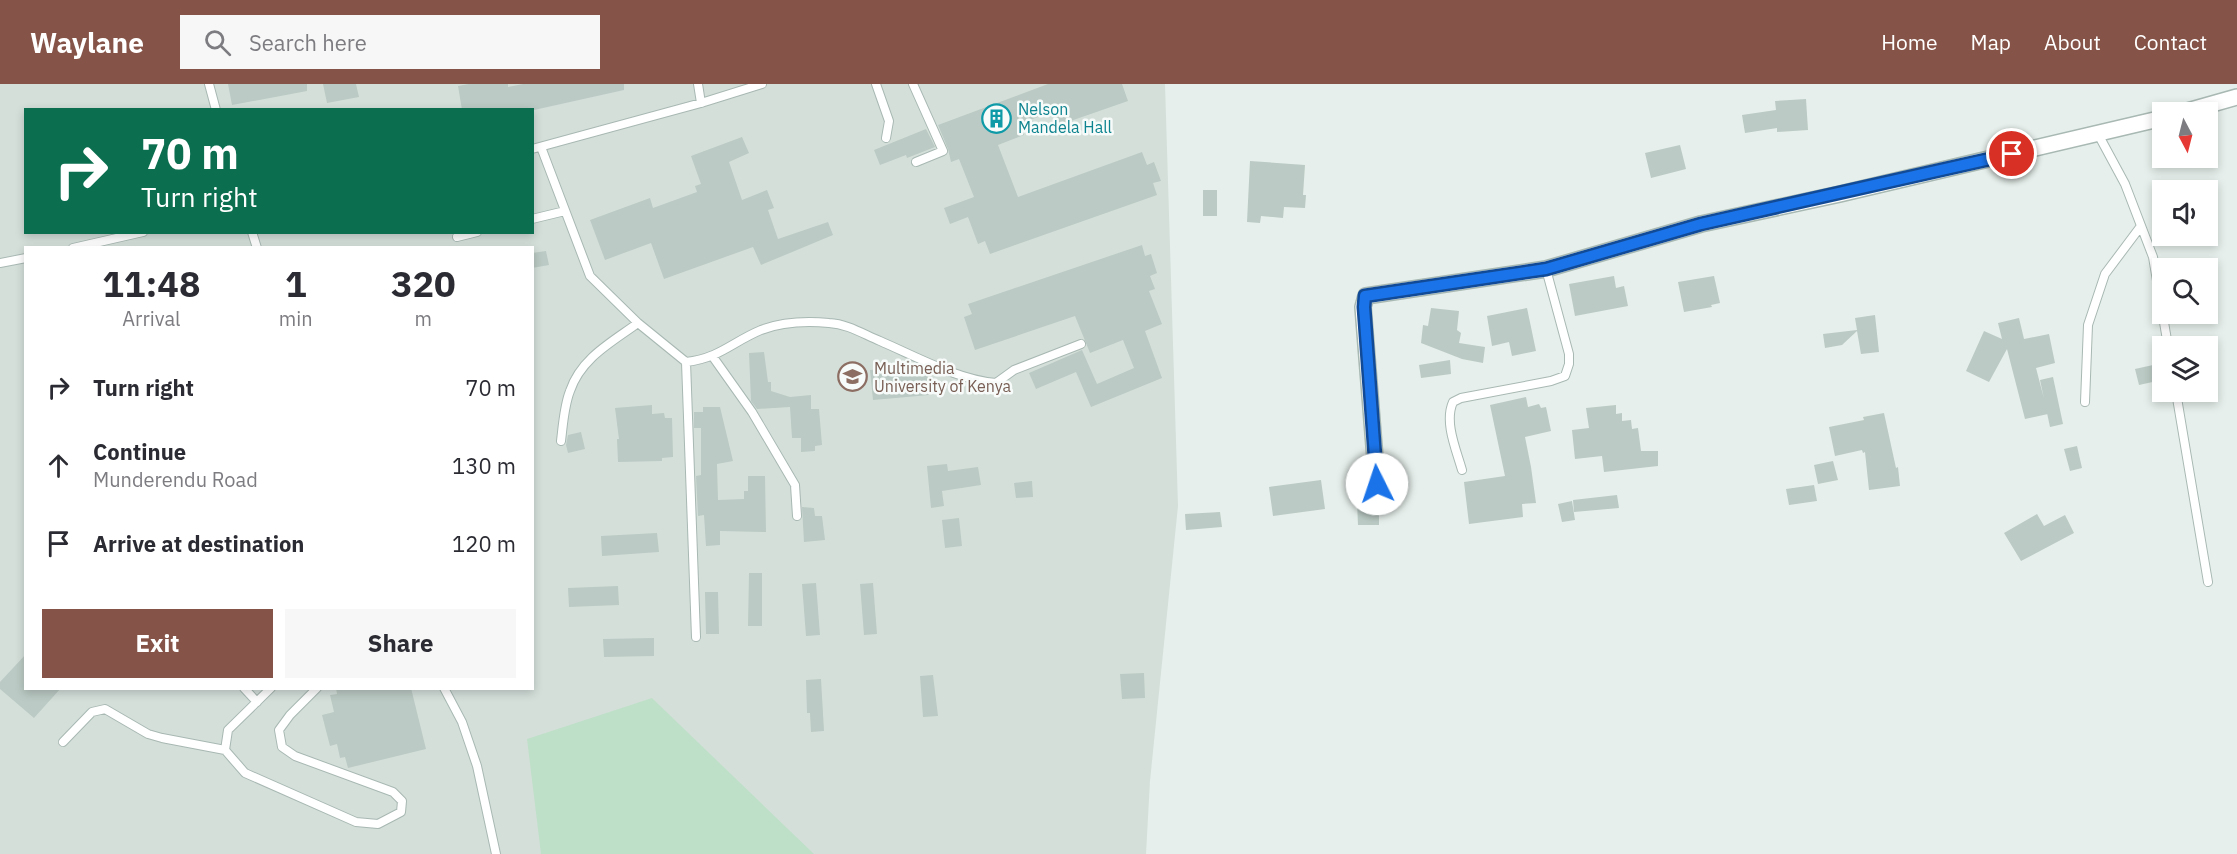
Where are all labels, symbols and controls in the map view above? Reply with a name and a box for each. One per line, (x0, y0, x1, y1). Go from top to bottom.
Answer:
search box (180, 15, 600, 69)
text: Waylane (30, 24, 144, 61)
icon: search (201, 26, 234, 59)
text: Search here (249, 28, 367, 57)
text: Home (1881, 28, 1938, 56)
text: Map (1971, 28, 2011, 56)
text: About (2044, 28, 2101, 56)
text: Contact (2134, 28, 2207, 56)
place label: Nelson Mandela Hall (1018, 99, 1112, 137)
building icon: Nelson Mandela Hall (981, 102, 1013, 134)
north arrow (2152, 102, 2218, 168)
map controls (2152, 102, 2218, 402)
text: 70 m (141, 126, 239, 181)
pin (1986, 128, 2037, 179)
icon: right (42, 132, 120, 210)
icon: arrive (1995, 137, 2028, 170)
text: Turn right (141, 179, 258, 214)
button: sound (2152, 180, 2218, 246)
button: search (2152, 258, 2218, 324)
text: 11:48 (102, 260, 201, 307)
text: 1 (285, 260, 307, 307)
text: 320 (391, 260, 456, 307)
text: Arrival (122, 305, 181, 332)
text: min (279, 305, 313, 332)
text: m (415, 305, 432, 332)
button: layers (2152, 336, 2218, 402)
place label: Multimedia University of Kenya (874, 358, 1012, 396)
school or university icon: Multimedia University of Kenya (837, 361, 869, 393)
icon: right (42, 371, 75, 404)
text: Turn right (93, 373, 194, 402)
text: 70 m (465, 373, 516, 402)
text: Continue (93, 437, 186, 466)
icon: ahead (42, 449, 75, 482)
text: 130 m (452, 451, 516, 480)
position arrow (1345, 452, 1409, 516)
text: Munderendu Road (93, 466, 258, 493)
icon: arrive (42, 527, 75, 560)
text: Arrive at destination (93, 529, 304, 558)
text: 120 m (452, 529, 516, 558)
button: Exit (42, 609, 273, 678)
button: Share (285, 609, 516, 678)

